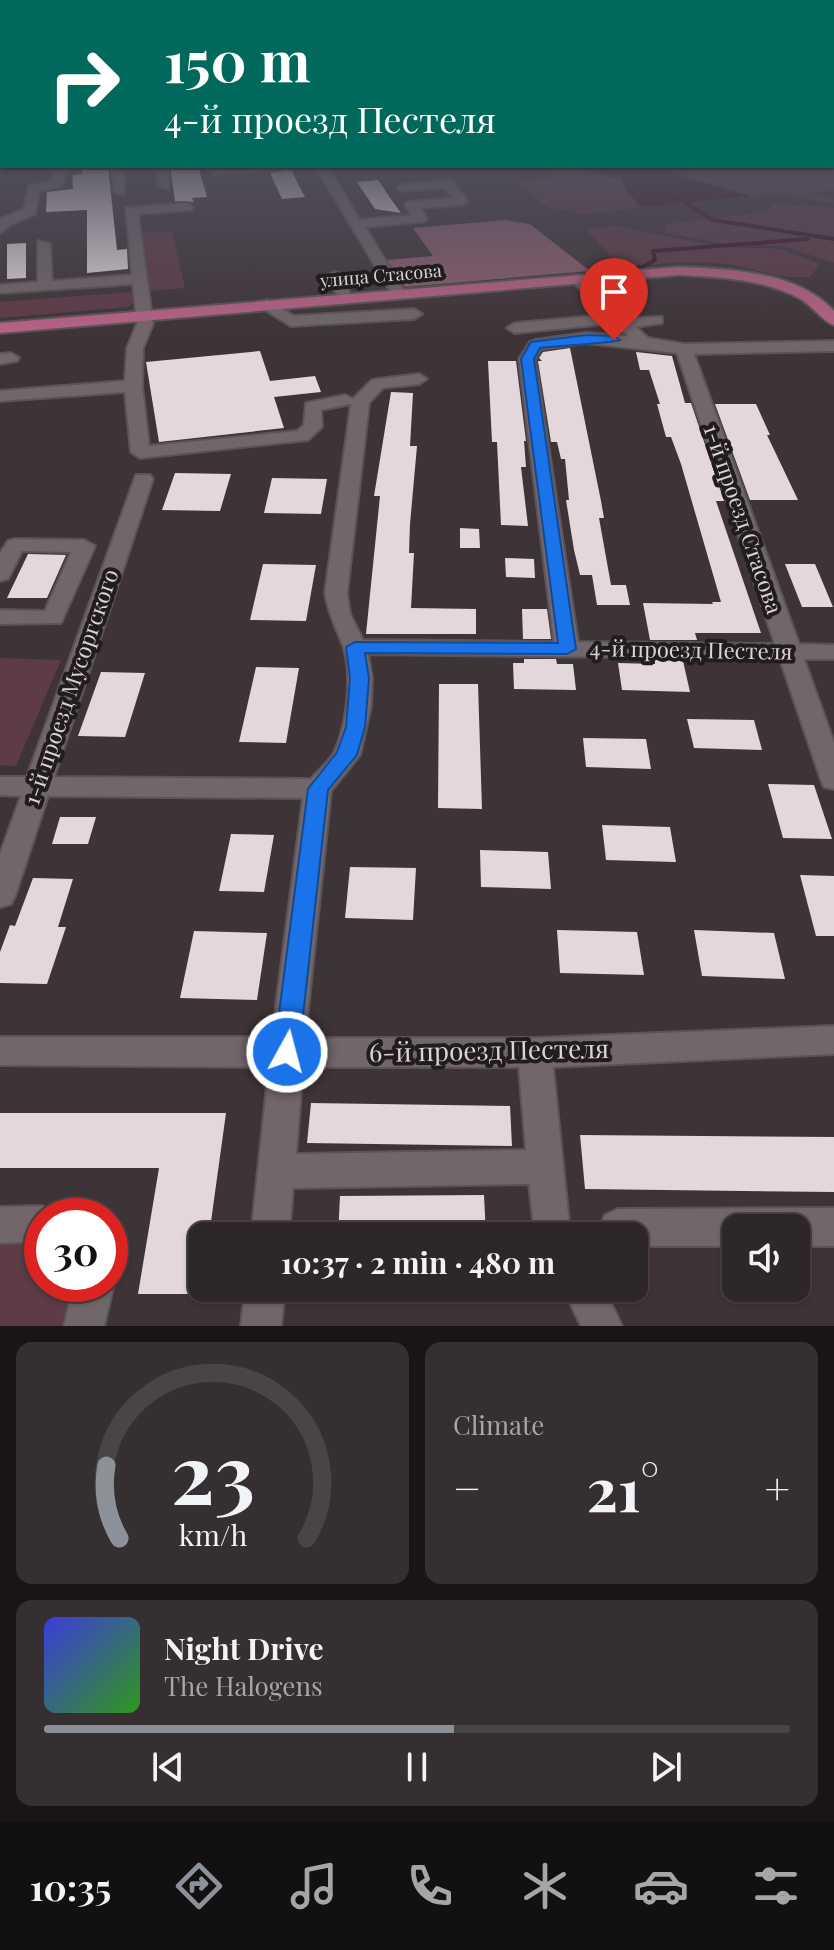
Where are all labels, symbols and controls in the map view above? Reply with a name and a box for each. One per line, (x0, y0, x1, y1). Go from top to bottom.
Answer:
text: 150 m (164, 22, 310, 97)
icon: right (32, 32, 136, 136)
text: 4-й проезд Пестеля (164, 94, 496, 142)
street label: улица Стасова (318, 258, 443, 292)
pin (580, 258, 648, 340)
icon: arrive (592, 270, 636, 314)
street label: 1-й проезд Стасова (697, 420, 790, 618)
street label: 1-й проезд Мусоргского (16, 565, 125, 809)
street label: 4-й проезд Пестеля (589, 632, 793, 666)
position arrow (245, 1010, 329, 1094)
street label: 6-й проезд Пестеля (369, 1030, 609, 1069)
speed limit sign: 30 (24, 1198, 128, 1302)
map controls (722, 1214, 810, 1302)
button: sound (722, 1214, 810, 1302)
text: 10:37 · 2 min · 480 m (281, 1242, 555, 1282)
text: Climate (453, 1407, 544, 1442)
text: 23 (170, 1415, 255, 1526)
text: 21° (586, 1447, 659, 1527)
text: − (453, 1457, 481, 1516)
text: + (764, 1457, 790, 1516)
text: km/h (178, 1515, 247, 1553)
text: Night Drive (164, 1628, 324, 1668)
text: The Halogens (164, 1668, 323, 1703)
icon: previous (146, 1745, 190, 1789)
icon: pause (395, 1745, 439, 1789)
icon: next (644, 1745, 688, 1789)
icon: directions (171, 1858, 227, 1914)
icon: music (286, 1858, 342, 1914)
icon: phone (402, 1858, 458, 1914)
icon: climate (517, 1858, 573, 1914)
icon: car (633, 1858, 689, 1914)
icon: filters (748, 1858, 804, 1914)
text: 10:35 (30, 1862, 111, 1910)

